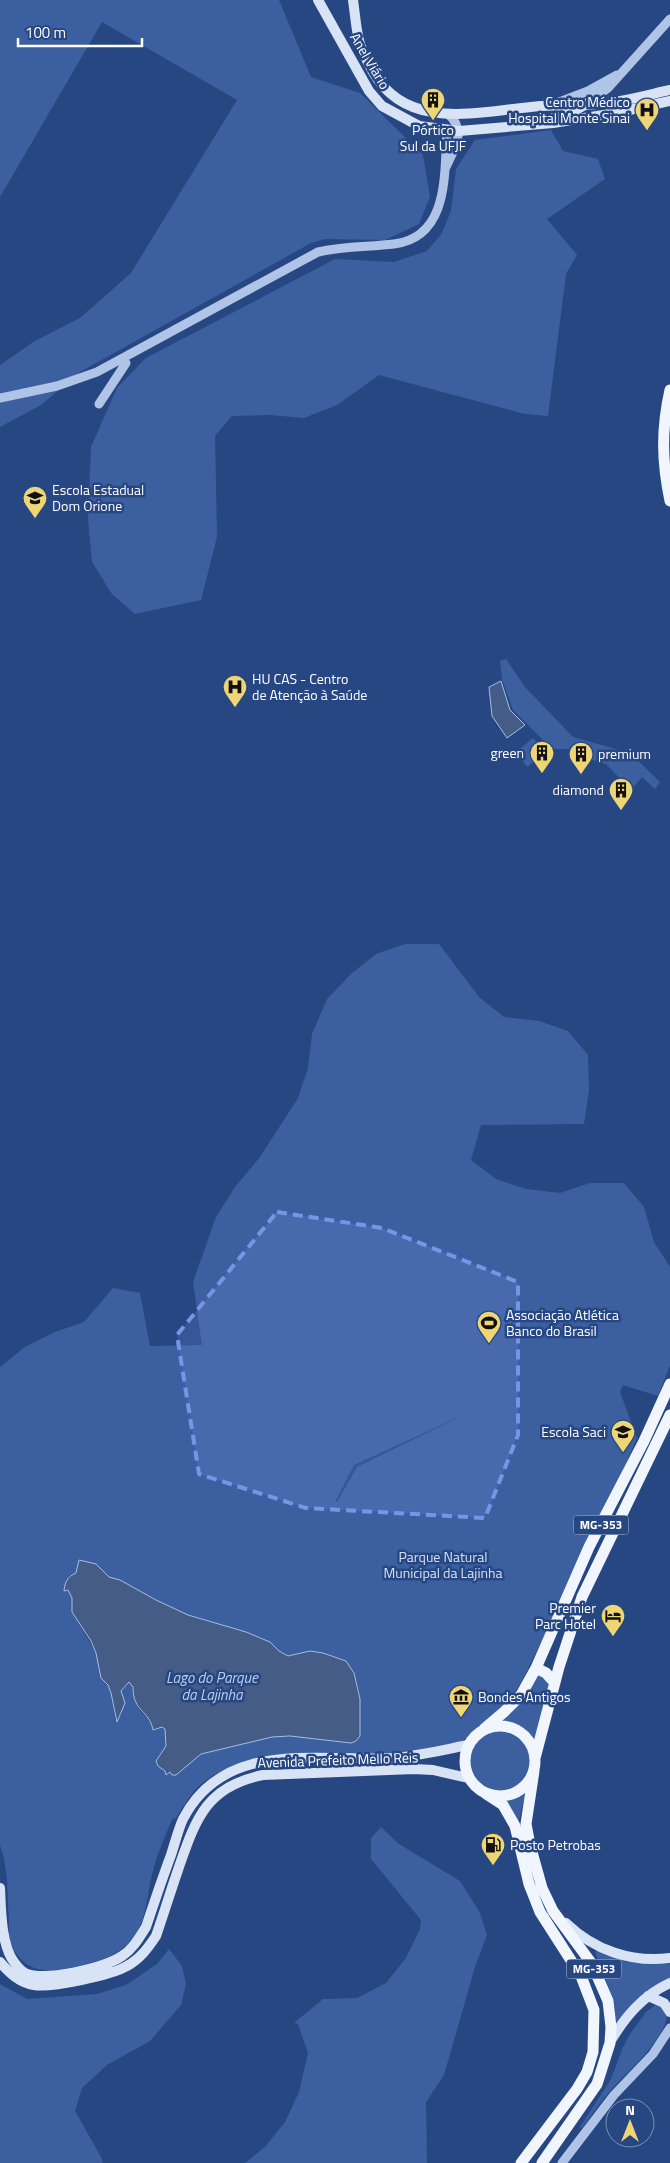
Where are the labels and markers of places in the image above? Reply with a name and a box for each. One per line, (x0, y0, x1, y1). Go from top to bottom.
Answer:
building icon: Pórtico Sul da UFJF (420, 87, 446, 121)
place label: Centro Médico Hospital Monte Sinai (508, 91, 630, 128)
hospital icon: Centro Médico Hospital Monte Sinai (634, 97, 660, 131)
place label: Pórtico Sul da UFJF (400, 119, 466, 156)
place label: Escola Estadual Dom Orione (52, 479, 144, 516)
school or university icon: Escola Estadual Dom Orione (22, 485, 48, 519)
place label: HU CAS - Centro de Atenção à Saúde (252, 668, 367, 705)
hospital icon: HU CAS - Centro de Atenção à Saúde (222, 674, 248, 708)
building icon: green (529, 740, 555, 774)
building icon: premium (568, 741, 594, 775)
place label: green (490, 742, 524, 763)
place label: premium (598, 743, 651, 764)
building icon: diamond (608, 777, 634, 811)
place label: diamond (552, 779, 604, 800)
place label: Associação Atlética Banco do Brasil (506, 1304, 619, 1341)
sports icon: Associação Atlética Banco do Brasil (476, 1310, 502, 1344)
school or university icon: Escola Saci (610, 1419, 636, 1453)
place label: Escola Saci (541, 1421, 606, 1442)
place label: Premier Parc Hotel (535, 1597, 596, 1634)
hotel icon: Premier Parc Hotel (600, 1603, 626, 1637)
museum icon: Bondes Antigos (448, 1684, 474, 1718)
place label: Bondes Antigos (478, 1686, 571, 1707)
fuel station icon: Posto Petrobas (480, 1832, 506, 1866)
place label: Posto Petrobas (510, 1834, 601, 1855)

